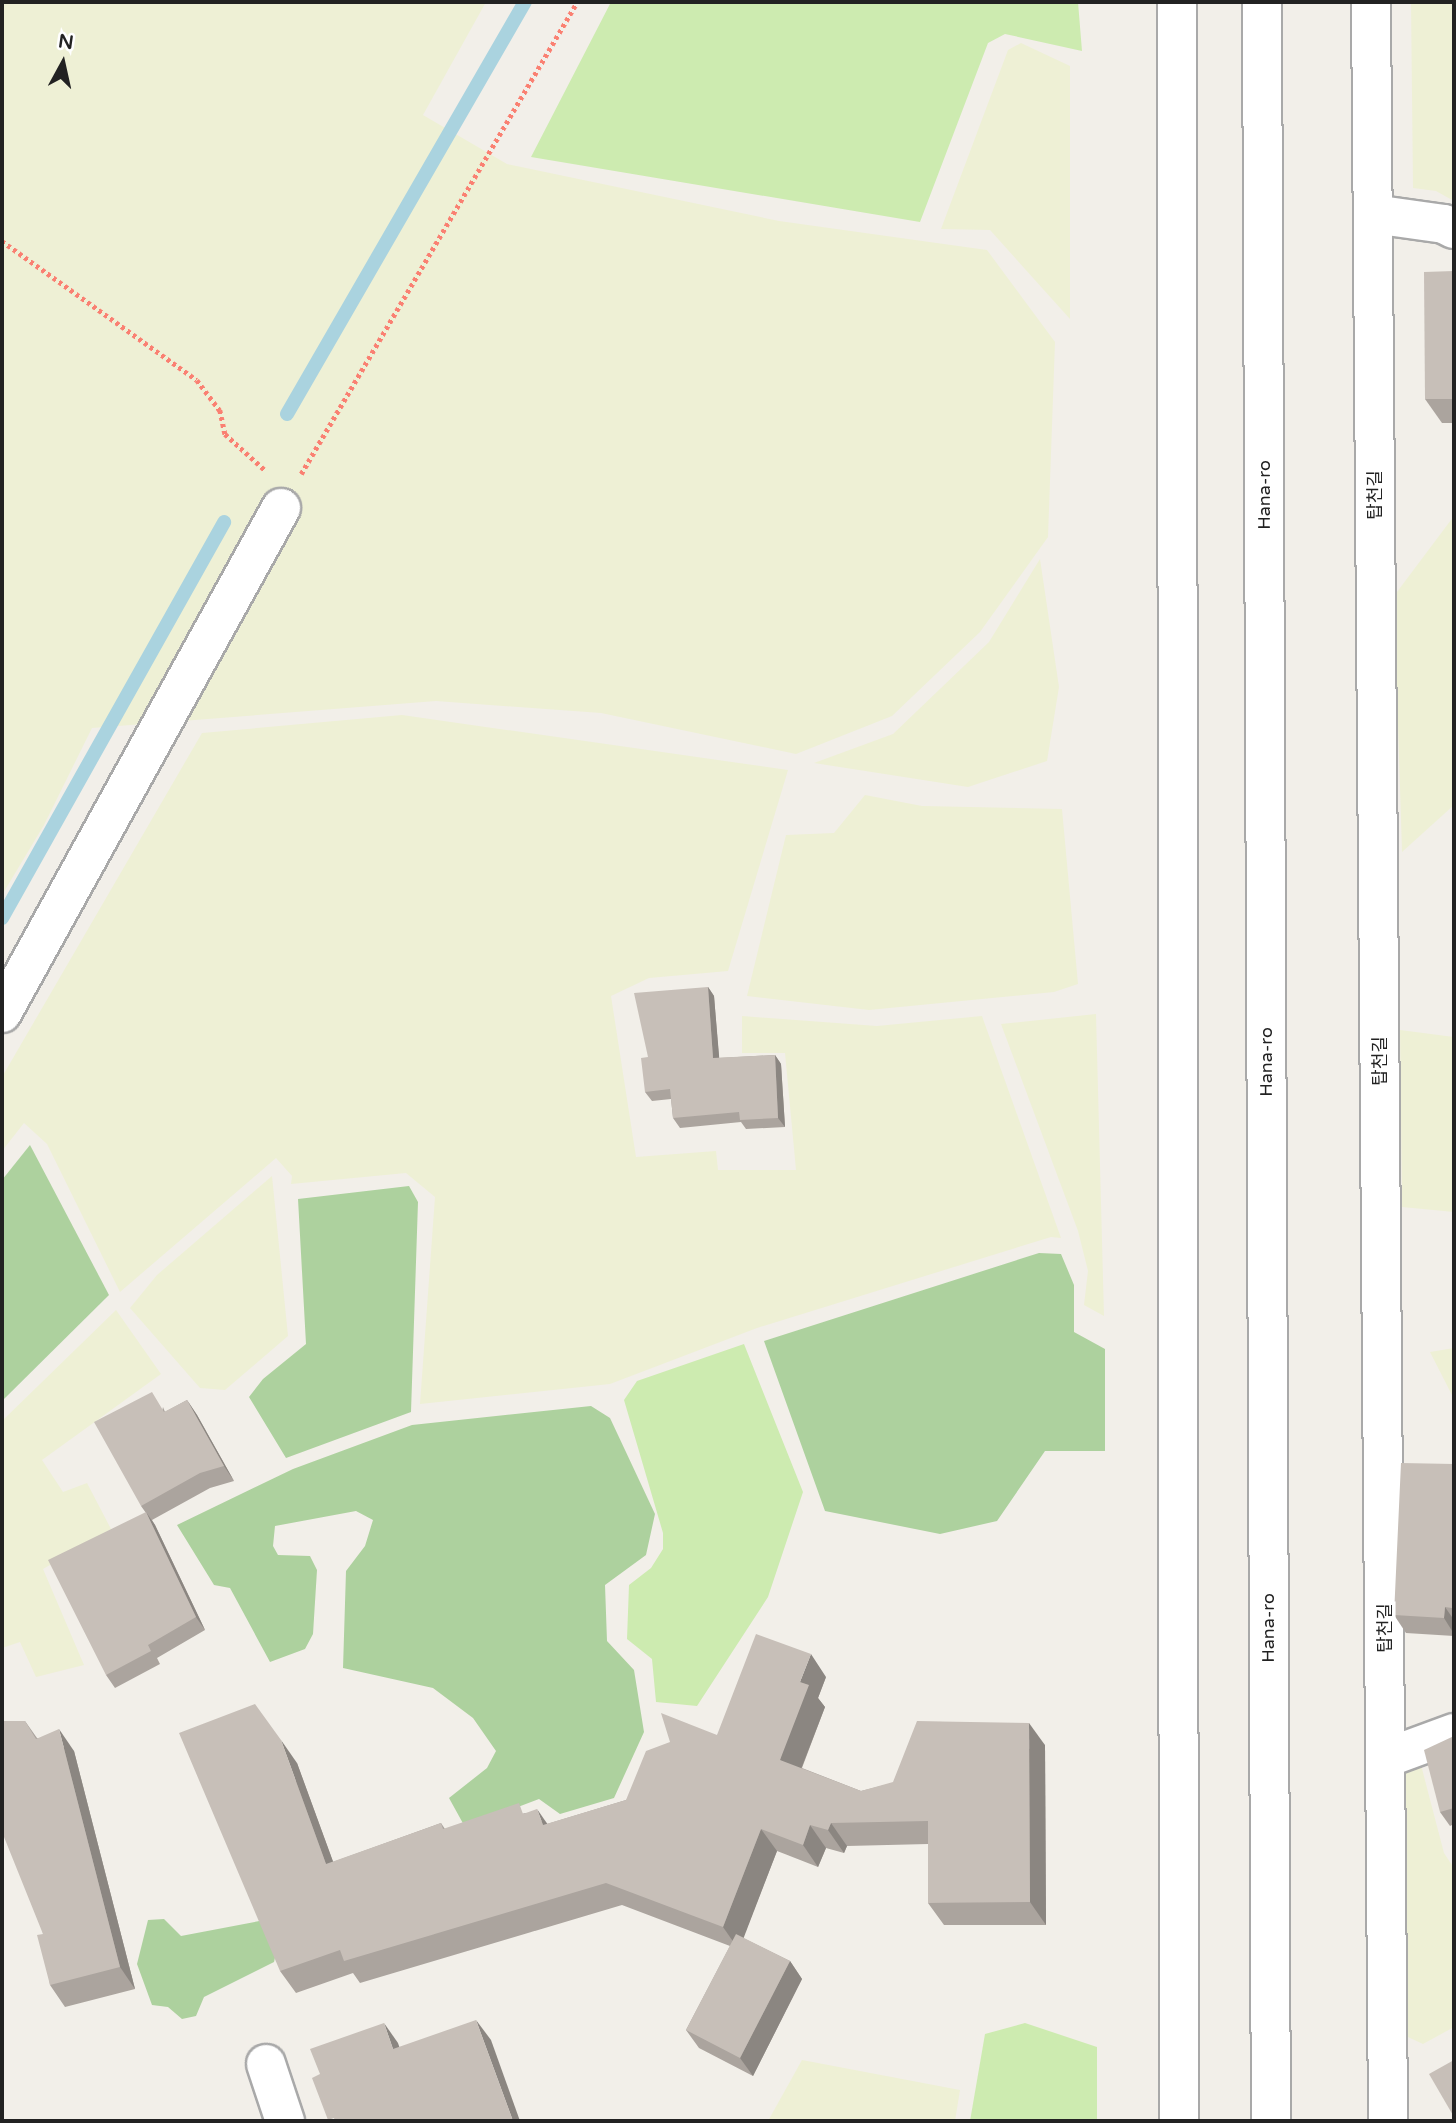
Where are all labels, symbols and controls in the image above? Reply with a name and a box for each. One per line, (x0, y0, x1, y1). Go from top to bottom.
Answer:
north arrow (28, 28, 98, 98)
text: N (57, 30, 75, 54)
street label: Hana-ro (1253, 460, 1275, 530)
street label: 탑천길 (1364, 470, 1386, 520)
street label: Hana-ro (1255, 1027, 1277, 1097)
street label: 탑천길 (1369, 1036, 1391, 1086)
street label: Hana-ro (1257, 1593, 1279, 1663)
street label: 탑천길 (1374, 1603, 1396, 1653)

